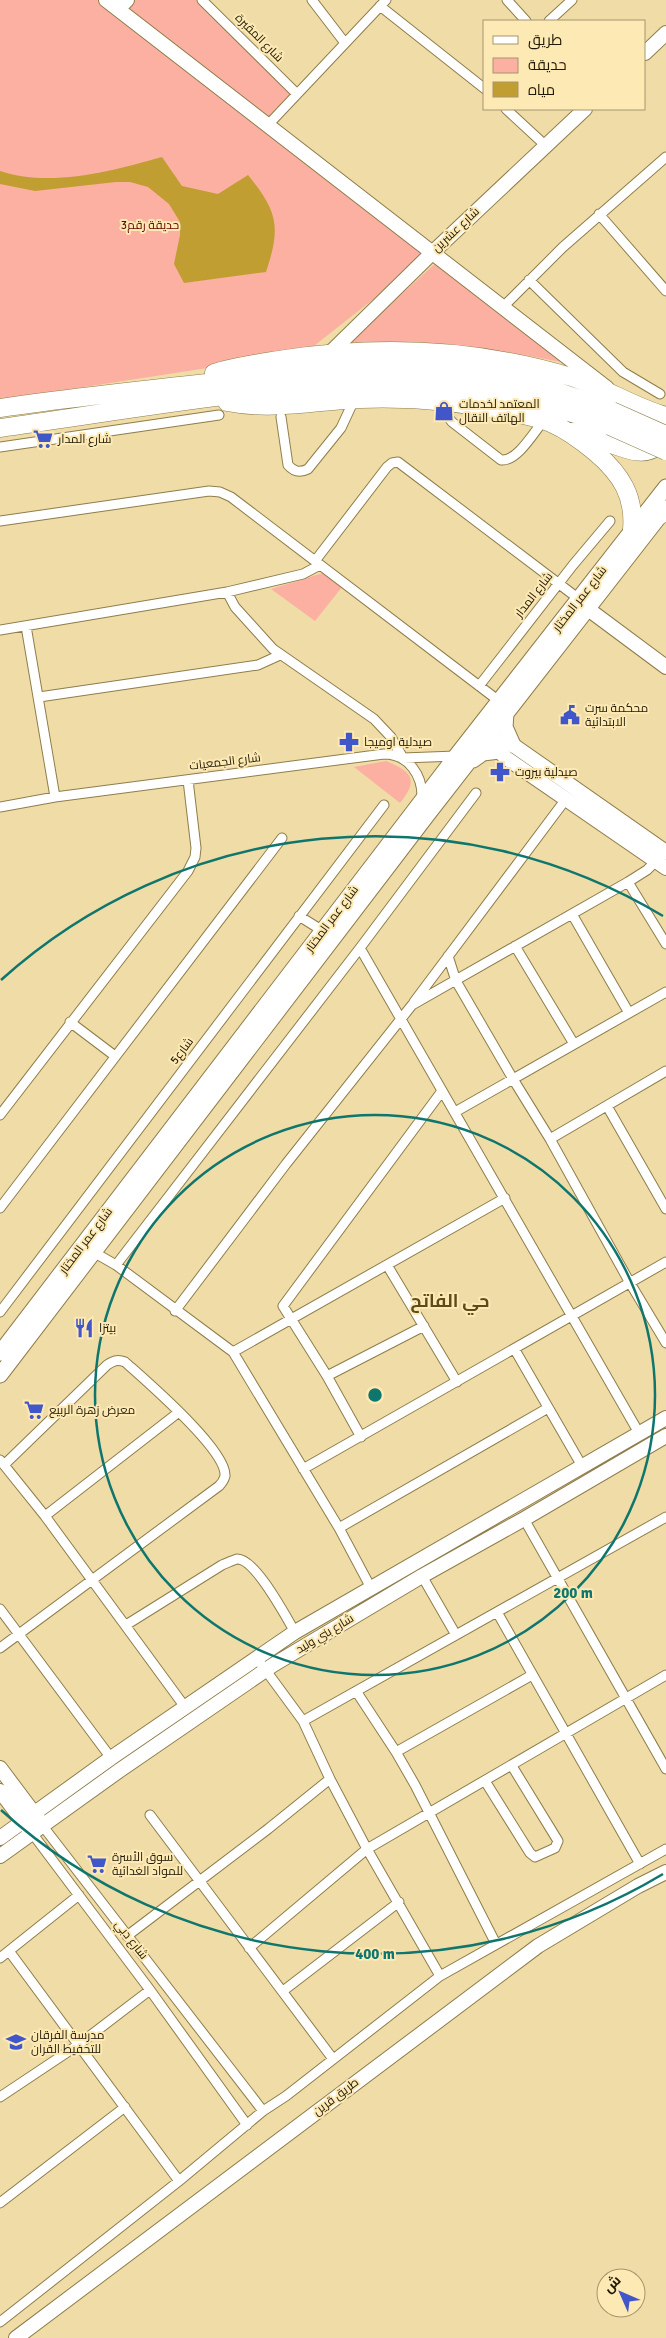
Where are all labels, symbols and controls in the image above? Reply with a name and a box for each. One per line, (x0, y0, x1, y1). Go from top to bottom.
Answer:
street label: شارع المقبرة (232, 11, 286, 65)
legend (483, 20, 646, 110)
text: طريق (528, 31, 562, 50)
text: حديقة (528, 56, 567, 74)
text: مياه (528, 81, 555, 99)
street label: شارع عشرين (429, 204, 483, 256)
park label: حديقة رقم3 (121, 218, 179, 233)
place label: المعتمد لخدمات الهاتف النقال (459, 397, 540, 426)
shop icon: المعتمد لخدمات الهاتف النقال (433, 400, 455, 422)
supermarket icon: شارع المدار (32, 428, 54, 450)
place label: شارع المدار (57, 432, 111, 447)
street label: شارع عمر المختار (549, 563, 610, 636)
street label: شارع المدار (511, 569, 556, 621)
place label: محكمة سرت الابتدائية (585, 701, 648, 730)
public building icon: محكمة سرت الابتدائية (559, 704, 581, 726)
pharmacy icon: صيدلية اوميجا (338, 731, 360, 753)
place label: صيدلية اوميجا (364, 735, 432, 750)
street label: شارع الجمعيات (188, 750, 262, 774)
pharmacy icon: صيدلية بيروت (489, 761, 511, 783)
place label: صيدلية بيروت (515, 765, 578, 780)
street label: شارع عمر المختار (302, 883, 362, 956)
street label: شارع5 (167, 1035, 197, 1067)
street label: شارع عمر المختار (56, 1205, 116, 1278)
district label: حي الفاتح (411, 1290, 489, 1316)
restaurant icon: بيتزا (73, 1317, 95, 1339)
place label: بيتزا (99, 1321, 116, 1336)
centre of rings (366, 1386, 384, 1404)
supermarket icon: معرض زهرة الربيع (23, 1399, 45, 1421)
place label: معرض زهرة الربيع (49, 1403, 135, 1418)
text: 200 m (553, 1584, 593, 1602)
street label: شارع بني وليد (293, 1611, 358, 1659)
place label: سوق الأسرة للمواد الغدائية (112, 1850, 183, 1879)
supermarket icon: سوق الأسرة للمواد الغدائية (86, 1853, 108, 1875)
street label: شارع دبي (110, 1917, 151, 1964)
text: 400 m (355, 1945, 395, 1963)
place label: مدرسة الفرقان للتحفيط القران (31, 2028, 104, 2057)
school or university icon: مدرسة الفرقان للتحفيط القران (5, 2031, 27, 2053)
street label: طريق قرين (310, 2075, 362, 2119)
north arrow (596, 2268, 646, 2318)
text: ش (600, 2272, 625, 2297)

